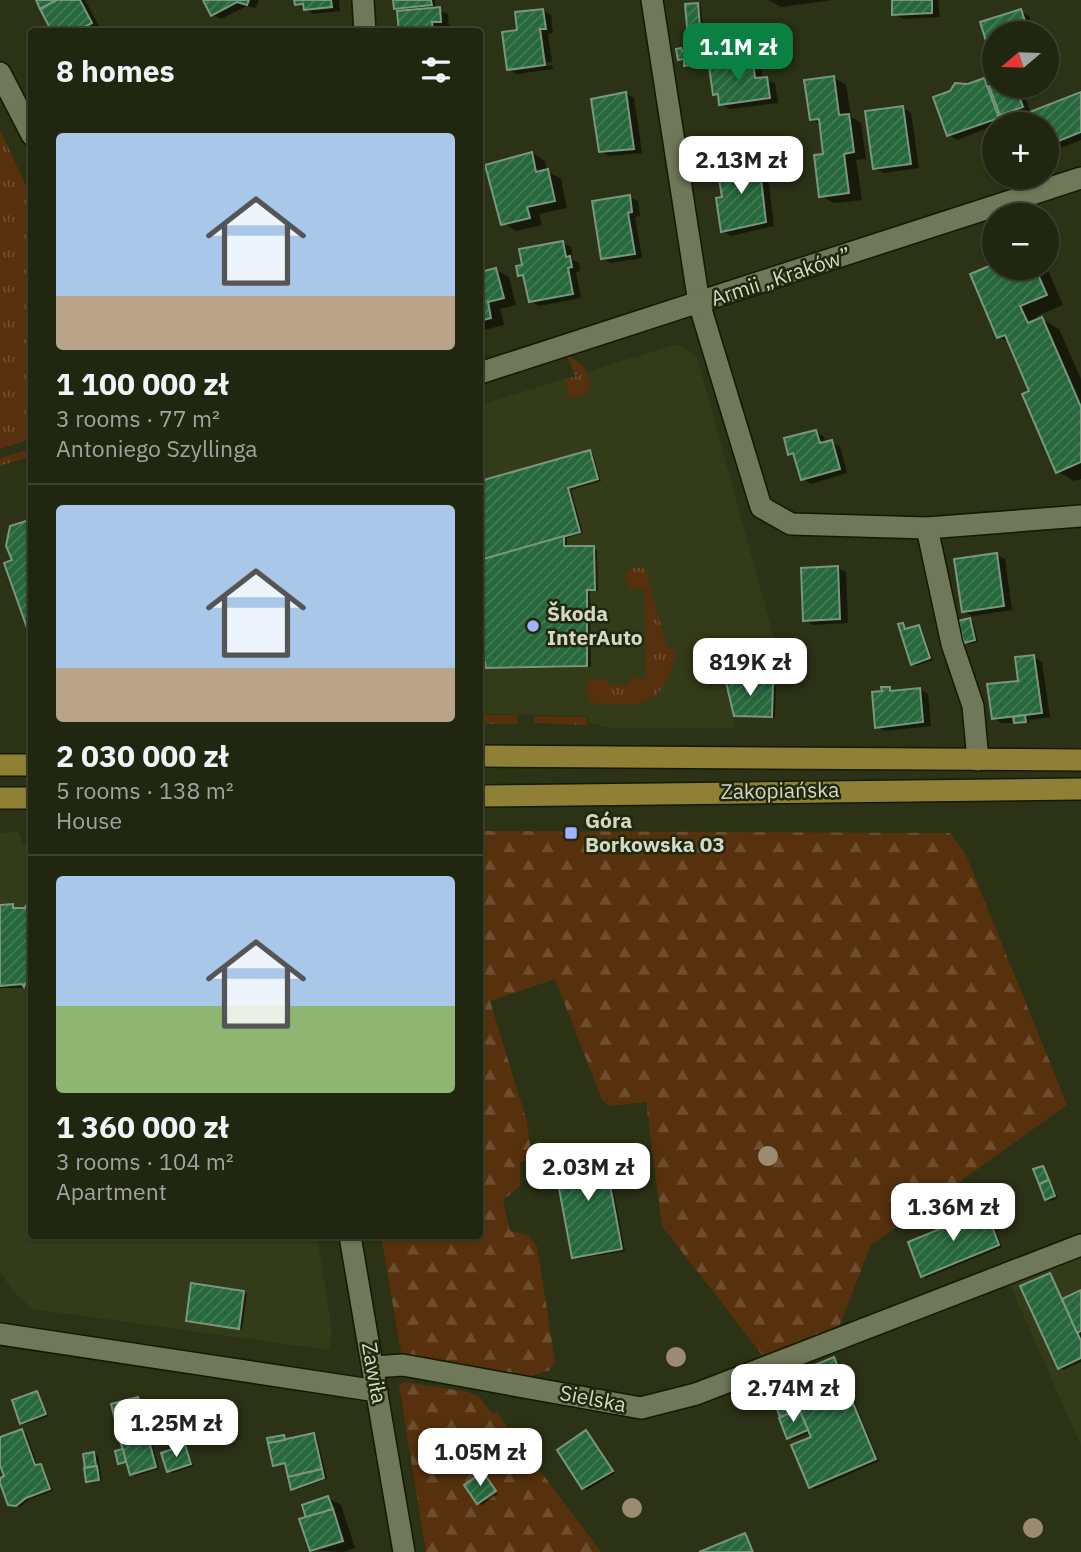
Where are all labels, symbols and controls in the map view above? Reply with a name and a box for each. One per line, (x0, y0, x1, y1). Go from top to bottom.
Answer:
north arrow (982, 21, 1059, 98)
map controls (982, 21, 1059, 280)
pin: 1.1M zł (673, 24, 803, 83)
text: 1.1M zł (699, 31, 777, 61)
text: 8 homes (56, 51, 175, 90)
icon: filters (417, 51, 455, 89)
button: + (982, 112, 1059, 189)
pin: 2.13M zł (669, 136, 813, 196)
text: 2.13M zł (695, 144, 787, 174)
icon: home (193, 178, 319, 304)
button: − (982, 203, 1059, 280)
street label: Armii „Kraków” (707, 240, 855, 312)
text: 1 100 000 zł (56, 364, 228, 403)
text: 3 rooms · 77 m² (56, 403, 220, 433)
text: Antoniego Szyllinga (56, 433, 258, 463)
icon: home (193, 550, 319, 676)
place label: Škoda InterAuto (547, 599, 643, 651)
marker: Škoda InterAuto (525, 618, 541, 634)
pin: 819K zł (685, 638, 815, 698)
text: 819K zł (709, 646, 791, 676)
text: 2 030 000 zł (56, 736, 228, 775)
text: 5 rooms · 138 m² (56, 775, 234, 805)
street label: Zakopiańska (720, 775, 840, 805)
text: House (56, 805, 122, 835)
place label: Góra Borkowska 03 (585, 806, 725, 858)
marker: Góra Borkowska 03 (563, 825, 579, 841)
icon: home (193, 921, 319, 1047)
text: 1 360 000 zł (56, 1107, 228, 1146)
pin: 2.03M zł (516, 1144, 660, 1203)
text: 3 rooms · 104 m² (56, 1146, 234, 1176)
text: 2.03M zł (542, 1151, 634, 1181)
text: Apartment (56, 1176, 167, 1206)
pin: 1.36M zł (881, 1184, 1025, 1243)
text: 1.36M zł (907, 1191, 999, 1221)
street label: Zawiła (356, 1340, 394, 1406)
pin: 2.74M zł (721, 1364, 865, 1424)
text: 2.74M zł (747, 1372, 839, 1402)
street label: Sielska (558, 1378, 629, 1418)
pin: 1.25M zł (104, 1400, 248, 1459)
text: 1.25M zł (130, 1407, 222, 1437)
pin: 1.05M zł (408, 1428, 552, 1488)
text: 1.05M zł (434, 1436, 526, 1466)

